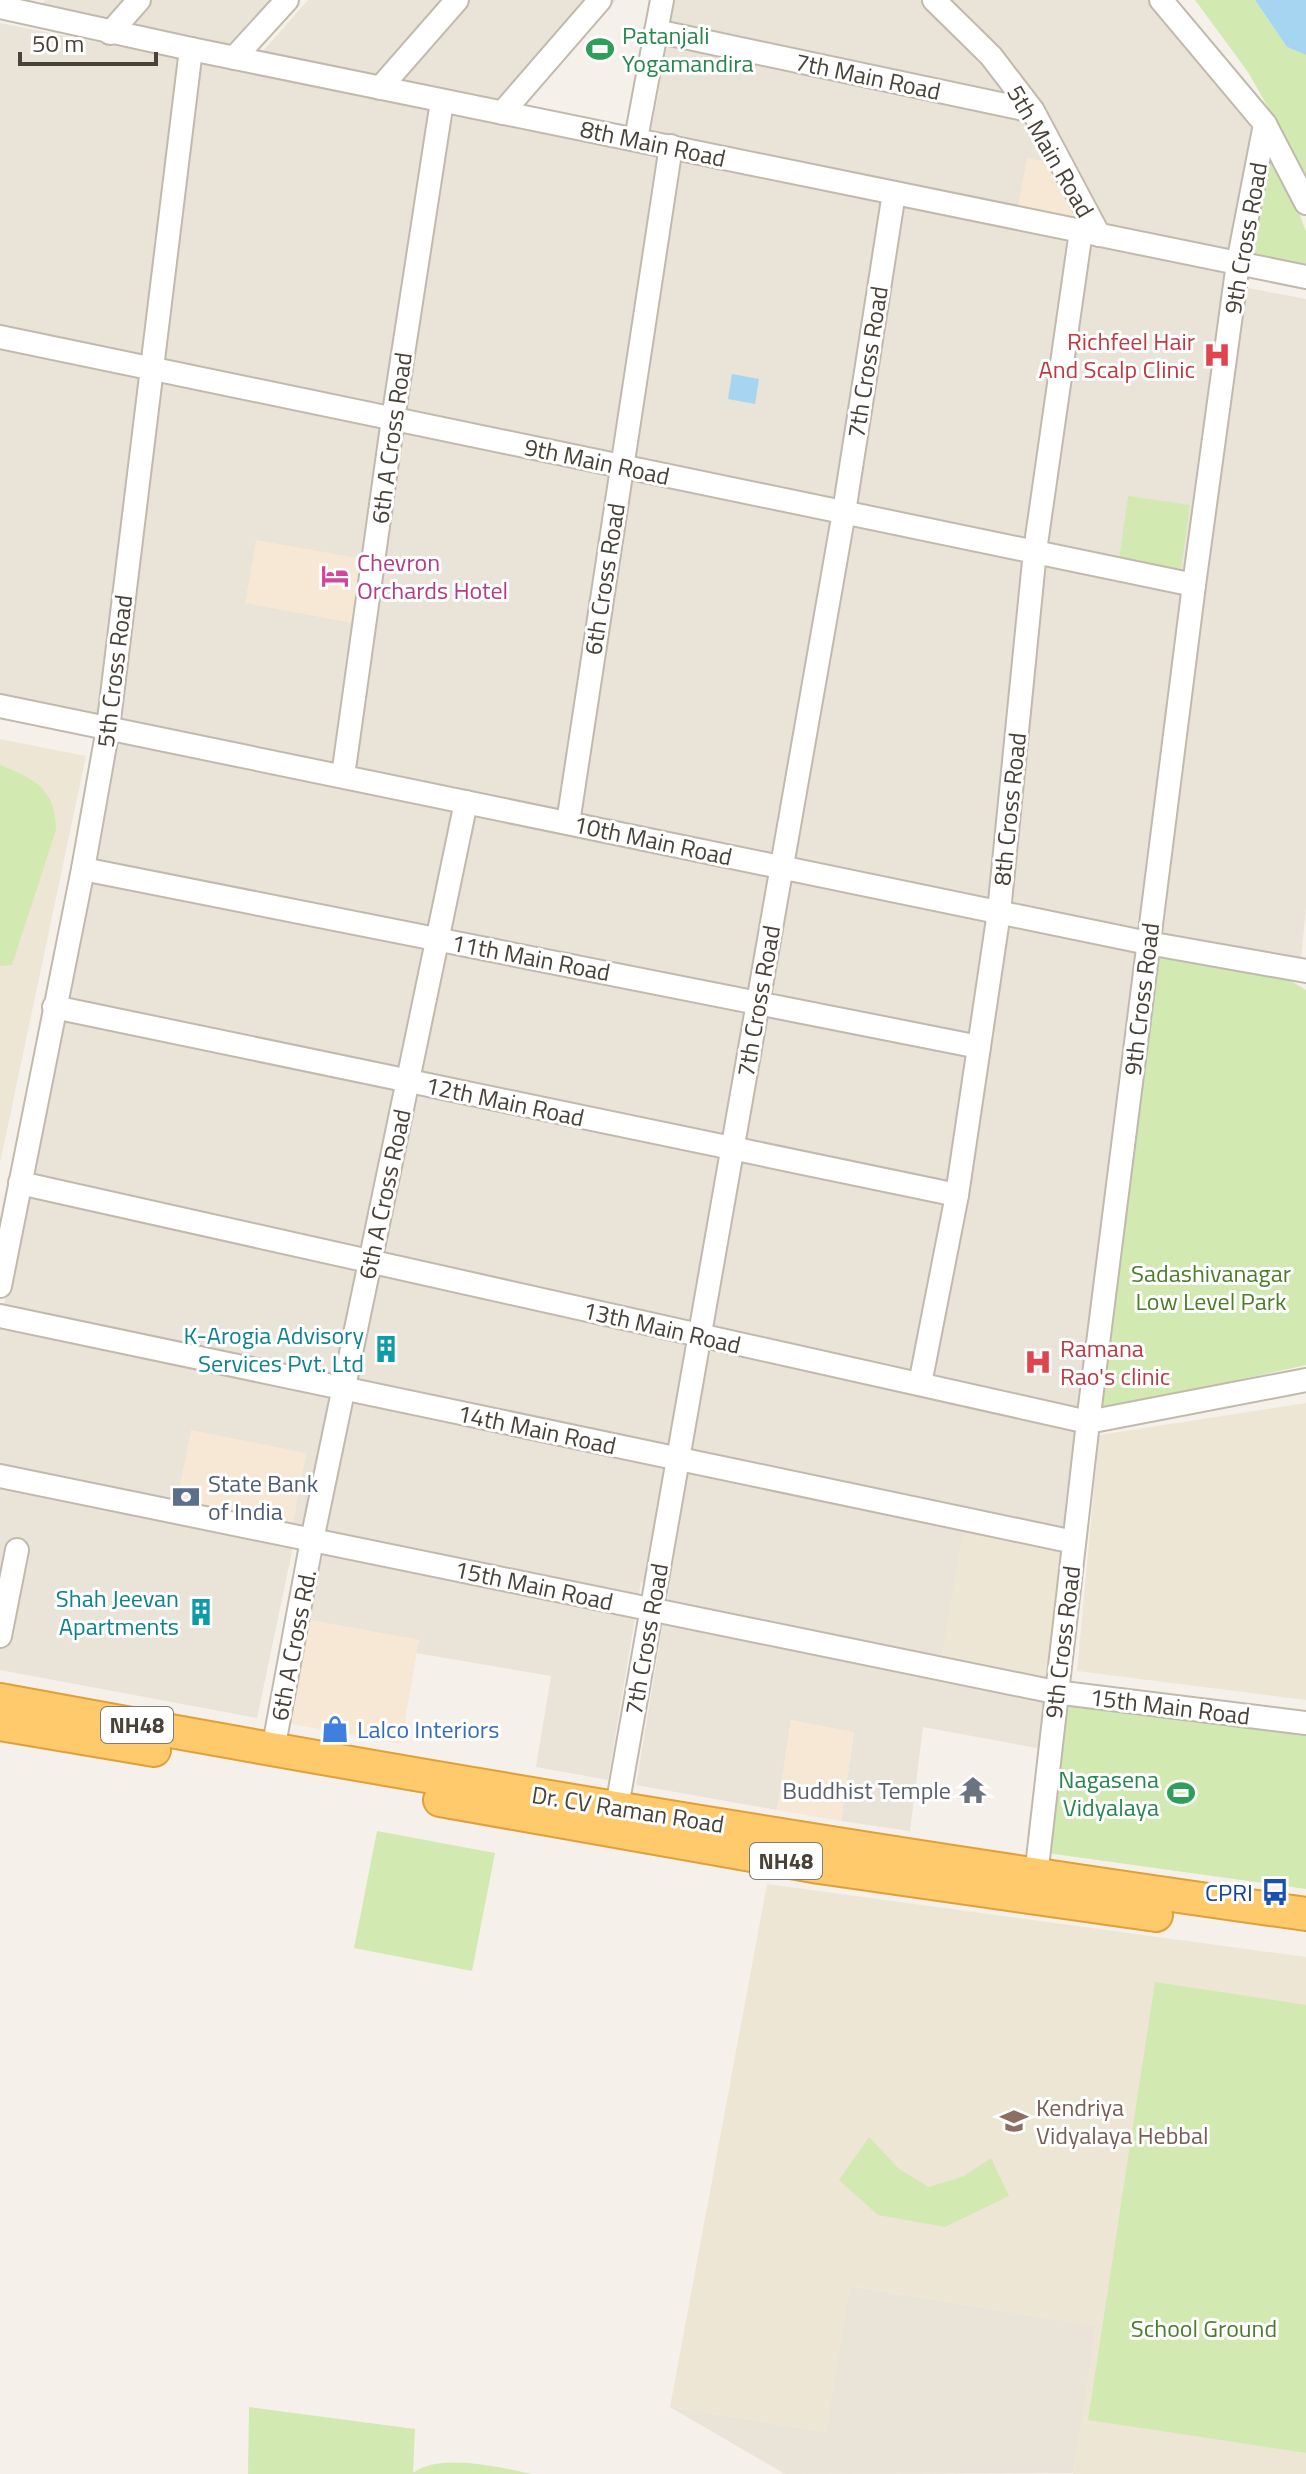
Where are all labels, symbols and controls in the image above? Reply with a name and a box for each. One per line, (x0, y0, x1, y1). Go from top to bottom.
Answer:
scale bar (20, 16, 156, 66)
place label: Patanjali Yogamandira (622, 17, 754, 81)
text: 50 m (32, 25, 84, 61)
sports icon: Patanjali Yogamandira (585, 34, 615, 64)
street label: 7th Main Road (792, 43, 944, 109)
street label: 5th Main Road (999, 78, 1103, 224)
street label: 8th Main Road (577, 110, 729, 176)
street label: 9th Cross Road (1214, 159, 1276, 317)
street label: 7th Cross Road (837, 283, 897, 441)
place label: Richfeel Hair And Scalp Clinic (1038, 323, 1195, 387)
hospital icon: Richfeel Hair And Scalp Clinic (1202, 340, 1232, 370)
street label: 6th A Cross Road (361, 350, 421, 526)
street label: 9th Main Road (521, 428, 673, 494)
street label: 6th Cross Road (574, 500, 634, 658)
place label: Chevron Orchards Hotel (357, 544, 508, 608)
hotel icon: Chevron Orchards Hotel (320, 561, 350, 591)
street label: 5th Cross Road (87, 593, 141, 749)
street label: 8th Cross Road (983, 731, 1035, 887)
street label: 10th Main Road (570, 806, 736, 874)
street label: 9th Cross Road (1114, 921, 1168, 1077)
street label: 7th Cross Road (727, 922, 789, 1080)
street label: 11th Main Road (449, 924, 613, 990)
street label: 12th Main Road (422, 1067, 588, 1135)
street label: 6th A Cross Road (348, 1106, 420, 1282)
park label: Sadashivanagar Low Level Park (1131, 1255, 1291, 1319)
street label: 13th Main Road (579, 1291, 745, 1363)
place label: K-Arogia Advisory Services Pvt. Ltd (184, 1317, 364, 1381)
place label: Ramana Rao's clinic (1060, 1330, 1170, 1394)
building icon: K-Arogia Advisory Services Pvt. Ltd (371, 1334, 401, 1364)
hospital icon: Ramana Rao's clinic (1023, 1347, 1053, 1377)
street label: 14th Main Road (454, 1395, 620, 1463)
place label: State Bank of India (208, 1465, 319, 1529)
bank icon: State Bank of India (171, 1482, 201, 1512)
street label: 15th Main Road (451, 1551, 617, 1619)
street label: 7th Cross Road (615, 1560, 677, 1718)
street label: 9th Cross Road (1035, 1564, 1089, 1720)
street label: 6th A Cross Rd. (261, 1566, 325, 1724)
place label: Shah Jeevan Apartments (56, 1580, 179, 1644)
building icon: Shah Jeevan Apartments (186, 1597, 216, 1627)
street label: 15th Main Road (1088, 1678, 1252, 1734)
road number: NH48 (101, 1707, 173, 1743)
place label: Lalco Interiors (357, 1711, 499, 1747)
shop icon: Lalco Interiors (320, 1714, 350, 1744)
place label: Nagasena Vidyalaya (1058, 1761, 1159, 1825)
place label: Buddhist Temple (782, 1772, 951, 1808)
temple icon: Buddhist Temple (958, 1775, 988, 1805)
street label: Dr. CV Raman Road (529, 1776, 727, 1842)
sports icon: Nagasena Vidyalaya (1166, 1778, 1196, 1808)
road number: NH48 (750, 1843, 822, 1879)
place label: CPRI (1205, 1874, 1253, 1910)
bus stop icon: CPRI (1260, 1877, 1290, 1907)
place label: Kendriya Vidyalaya Hebbal (1036, 2089, 1208, 2153)
school or university icon: Kendriya Vidyalaya Hebbal (999, 2106, 1029, 2136)
park label: School Ground (1131, 2310, 1277, 2346)

